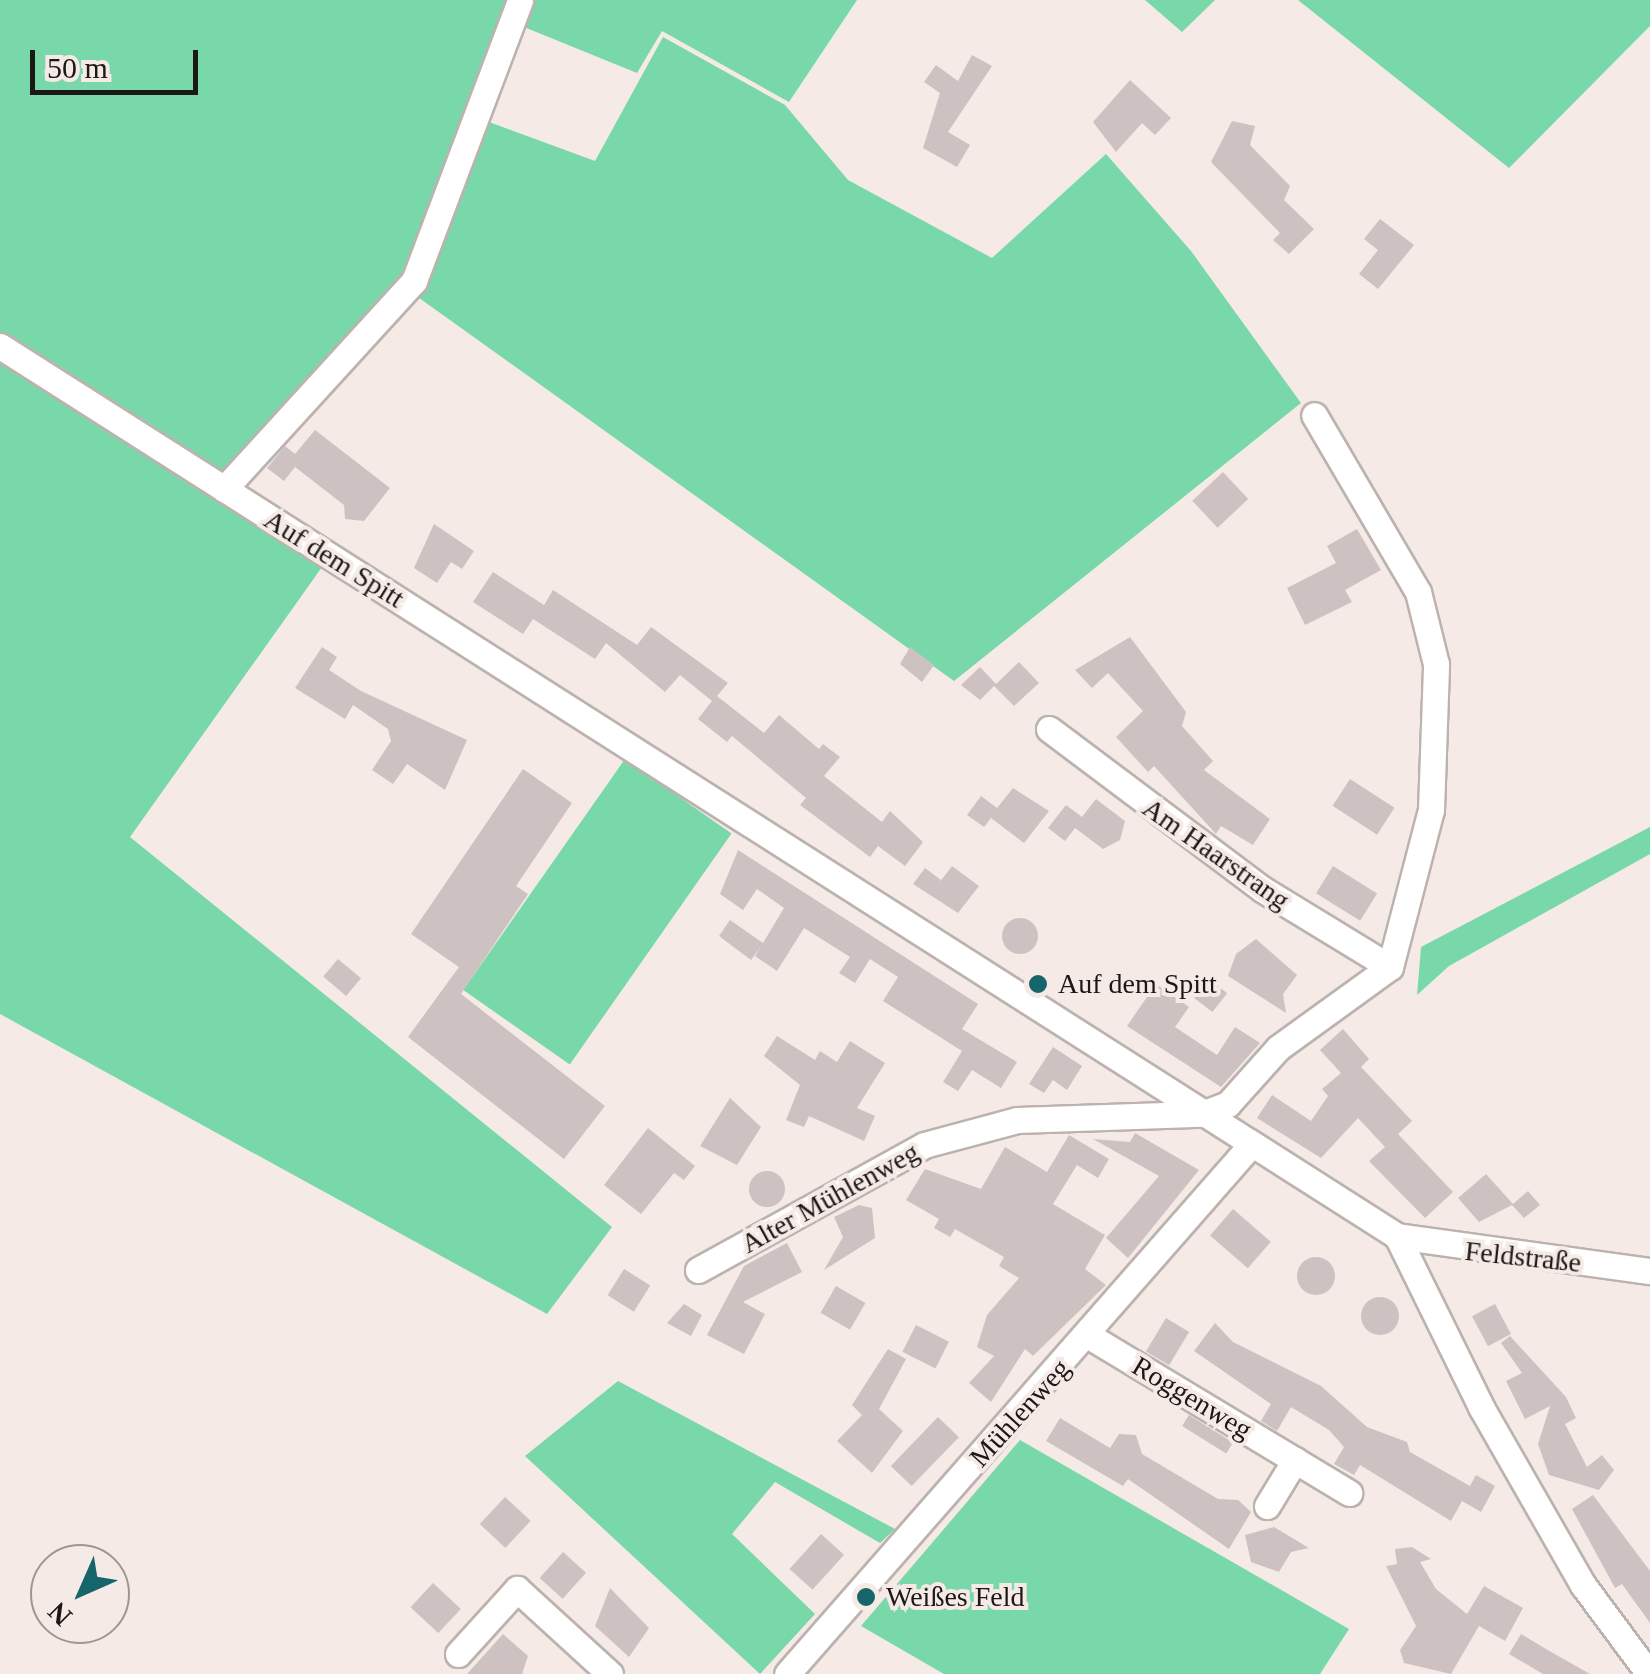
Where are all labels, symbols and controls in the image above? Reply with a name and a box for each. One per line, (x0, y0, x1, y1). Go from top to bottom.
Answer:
scale bar (35, 30, 202, 92)
text: 50 m (47, 51, 108, 84)
street label: Auf dem Spitt (258, 503, 410, 615)
street label: Am Haarstrang (1136, 791, 1296, 917)
place label: Auf dem Spitt (1058, 967, 1217, 1001)
marker: Auf dem Spitt (1027, 973, 1049, 995)
street label: Alter Mühlenweg (735, 1135, 925, 1261)
street label: Feldstraße (1463, 1234, 1583, 1280)
street label: Roggenweg (1126, 1349, 1258, 1447)
street label: Mühlenweg (963, 1352, 1077, 1474)
north arrow (30, 1544, 130, 1644)
place label: Weißes Feld (886, 1580, 1024, 1614)
marker: Weißes Feld (855, 1586, 877, 1608)
text: N (42, 1596, 78, 1632)

